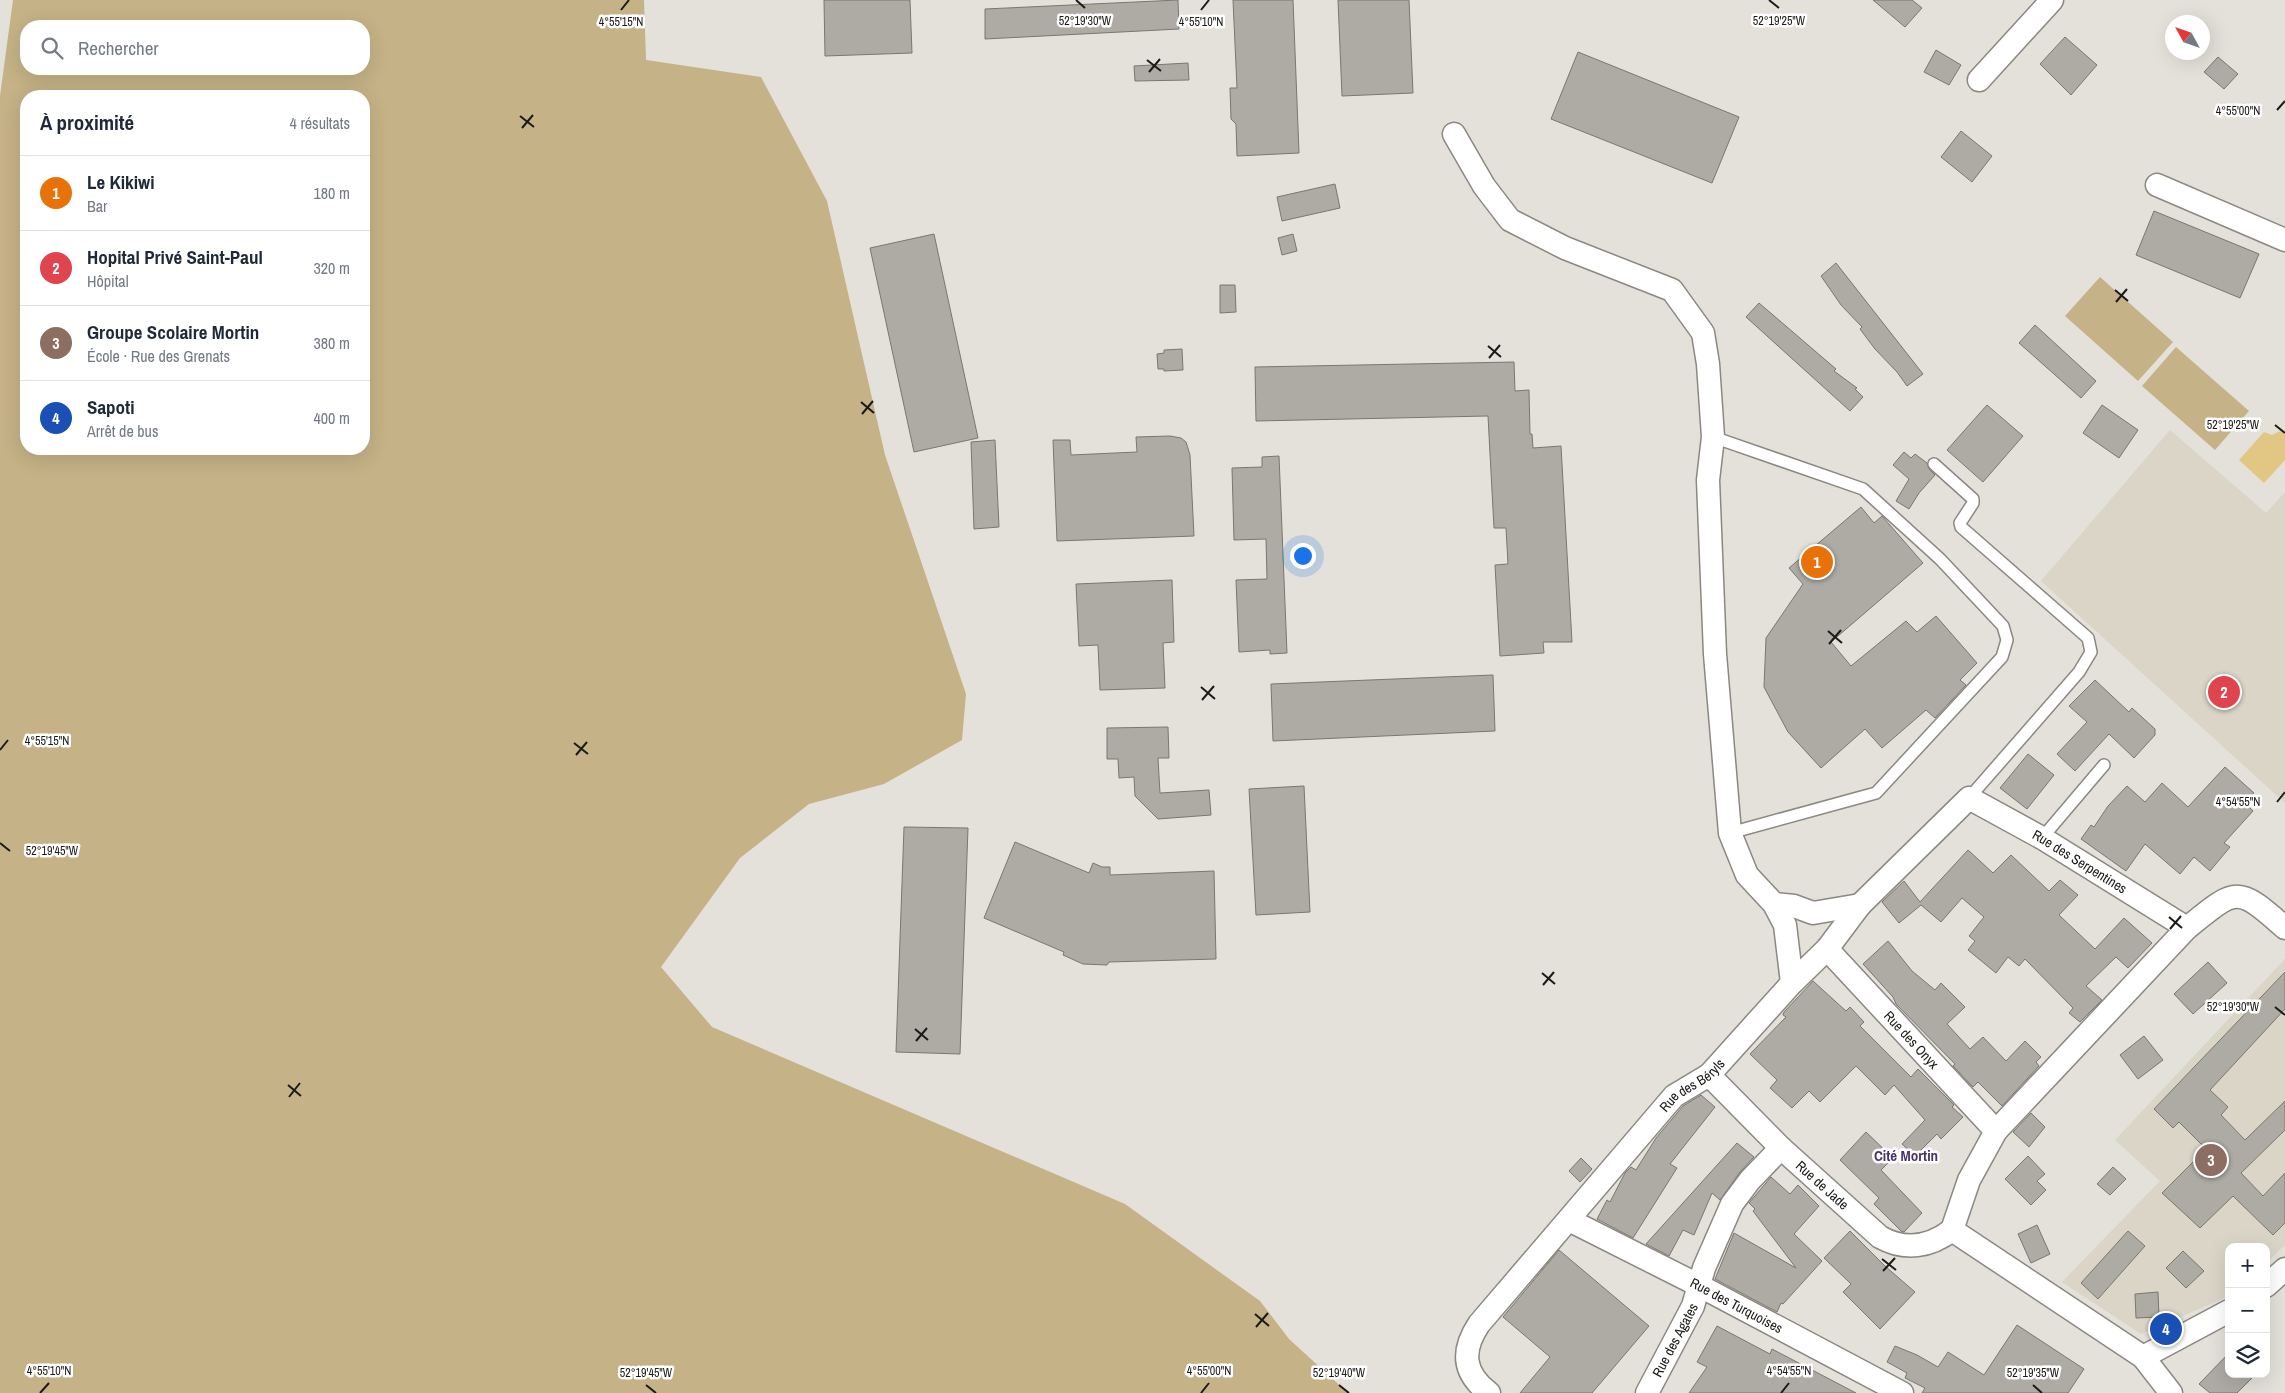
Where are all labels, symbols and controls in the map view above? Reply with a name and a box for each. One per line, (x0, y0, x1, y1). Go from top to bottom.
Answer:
text: 52°19'30"W (1059, 13, 1112, 29)
text: 52°19'25"W (1753, 13, 1806, 29)
text: 4°55'15"N (599, 14, 643, 30)
text: 4°55'10"N (1179, 14, 1223, 30)
north arrow (2165, 15, 2210, 60)
search box (20, 20, 370, 75)
icon: search (38, 34, 66, 62)
text: Rechercher (78, 35, 159, 61)
text: 4°55'00"N (2216, 103, 2260, 119)
text: À proximité (40, 108, 134, 137)
text: 4 résultats (289, 112, 350, 134)
text: Le Kikiwi (87, 169, 155, 195)
text: 1 (52, 182, 60, 204)
text: 180 m (314, 182, 350, 204)
text: Bar (87, 195, 107, 217)
text: Hopital Privé Saint-Paul (87, 244, 263, 270)
text: 2 (52, 257, 60, 279)
text: 320 m (314, 257, 350, 279)
text: Hôpital (87, 270, 129, 292)
text: Groupe Scolaire Mortin (87, 319, 259, 345)
text: 3 (52, 332, 60, 354)
text: 380 m (314, 332, 350, 354)
text: École · Rue des Grenats (87, 345, 230, 367)
text: Sapoti (87, 394, 135, 420)
text: 4 (52, 407, 60, 429)
text: 400 m (314, 407, 350, 429)
text: 52°19'25"W (2207, 417, 2260, 433)
text: Arrêt de bus (87, 420, 158, 442)
your location (1290, 543, 1316, 569)
pin: 1 (1801, 543, 1833, 581)
pin: 2 (2208, 673, 2240, 711)
text: 4°55'15"N (25, 733, 69, 749)
text: 4°54'55"N (2216, 794, 2260, 810)
street label: Rue des Serpentines (2029, 825, 2131, 898)
text: 52°19'45"W (26, 843, 79, 859)
text: 52°19'30"W (2207, 999, 2260, 1015)
street label: Rue des Onyx (1880, 1007, 1943, 1073)
street label: Rue des Béryls (1655, 1055, 1729, 1116)
pin: 3 (2195, 1141, 2227, 1179)
district label: Cité Mortin (1874, 1145, 1938, 1166)
street label: Rue de Jade (1792, 1157, 1853, 1214)
map controls (2225, 1243, 2270, 1378)
button: + (2225, 1243, 2270, 1288)
street label: Rue des Turquoises (1687, 1274, 1786, 1337)
button: − (2225, 1288, 2270, 1333)
street label: Rue des Agates (1648, 1300, 1702, 1380)
pin: 4 (2150, 1310, 2182, 1348)
button: layers (2225, 1333, 2270, 1378)
text: 4°55'10"N (27, 1363, 71, 1379)
text: 4°55'00"N (1187, 1363, 1231, 1379)
text: 4°54'55"N (1767, 1363, 1811, 1379)
text: 52°19'45"W (620, 1365, 673, 1381)
text: 52°19'40"W (1313, 1365, 1366, 1381)
text: 52°19'35"W (2007, 1365, 2060, 1381)

